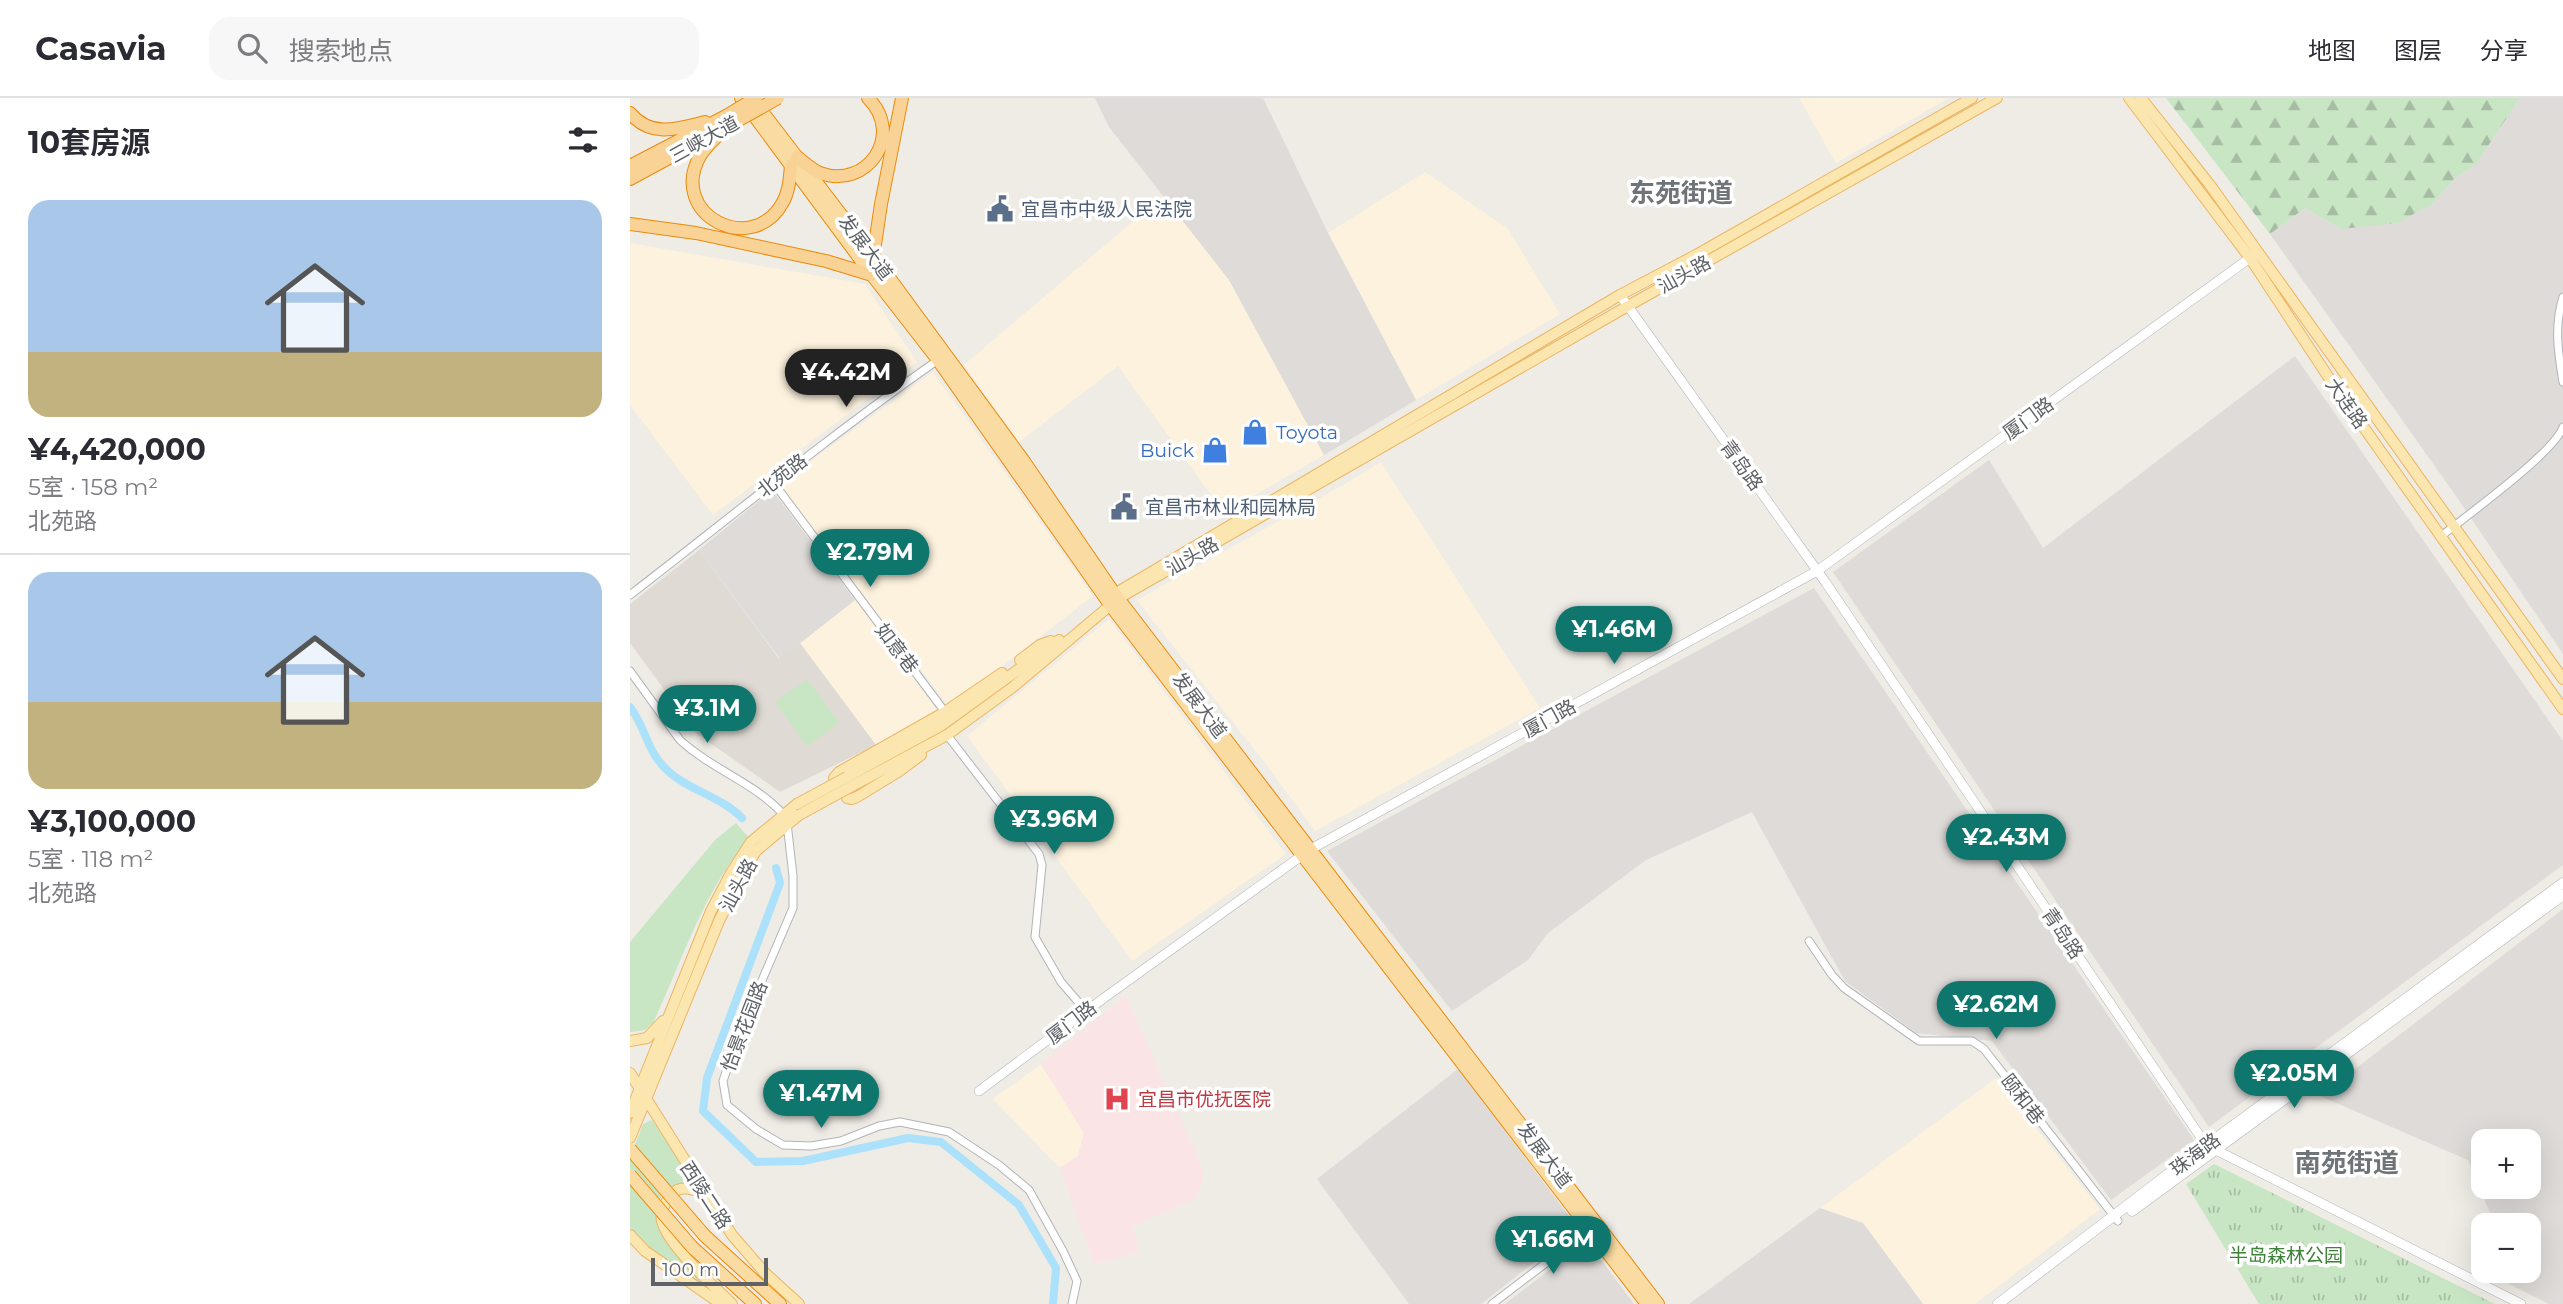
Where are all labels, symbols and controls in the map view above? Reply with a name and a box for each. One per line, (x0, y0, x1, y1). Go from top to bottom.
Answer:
search box (209, 17, 699, 80)
text: Casavia (35, 28, 167, 68)
icon: search (233, 29, 271, 67)
text: 搜索地点 (289, 35, 393, 67)
text: 地图 (2308, 36, 2356, 65)
text: 图层 (2394, 36, 2442, 65)
text: 分享 (2480, 36, 2528, 65)
street label: 三峡大道 (665, 111, 743, 168)
icon: filters (564, 121, 602, 159)
text: 10套房源 (28, 124, 150, 161)
district label: 东苑街道 (1629, 177, 1733, 209)
public building icon: 宜昌市中级人民法院 (985, 194, 1015, 224)
place label: 宜昌市中级人民法院 (1021, 198, 1192, 221)
street label: 发展大道 (834, 210, 898, 285)
icon: home (252, 245, 378, 371)
street label: 汕头路 (1654, 251, 1715, 298)
pin: ¥4.42M (789, 350, 903, 409)
text: ¥4.42M (801, 358, 891, 386)
street label: 大连路 (2321, 373, 2372, 433)
street label: 厦门路 (1998, 392, 2058, 444)
shop icon: Toyota (1240, 417, 1270, 447)
place label: Toyota (1276, 421, 1338, 444)
text: ¥4,420,000 (28, 431, 206, 468)
shop icon: Buick (1200, 435, 1230, 465)
street label: 青岛路 (1716, 435, 1768, 495)
place label: Buick (1140, 439, 1195, 462)
street label: 北苑路 (753, 449, 812, 502)
text: 5室 · 158 m² (28, 473, 158, 501)
public building icon: 宜昌市林业和园林局 (1109, 492, 1139, 522)
place label: 宜昌市林业和园林局 (1145, 496, 1316, 519)
text: 北苑路 (28, 507, 97, 535)
pin: ¥2.79M (813, 530, 927, 589)
street label: 汕头路 (1162, 532, 1223, 581)
text: ¥2.79M (826, 538, 914, 566)
pin: ¥1.46M (1557, 606, 1671, 666)
text: ¥1.46M (1571, 615, 1657, 643)
icon: home (252, 617, 378, 743)
street label: 如意巷 (870, 619, 923, 678)
street label: 发展大道 (1168, 668, 1232, 743)
pin: ¥3.1M (658, 686, 756, 745)
text: ¥3.1M (673, 694, 741, 722)
street label: 厦门路 (1519, 695, 1580, 742)
pin: ¥3.96M (997, 796, 1111, 856)
text: ¥3,100,000 (28, 803, 196, 840)
text: ¥3.96M (1010, 805, 1098, 833)
pin: ¥2.43M (1949, 814, 2063, 874)
text: ¥2.43M (1962, 823, 2050, 851)
text: 5室 · 118 m² (28, 845, 153, 873)
street label: 汕头路 (715, 855, 762, 916)
text: 北苑路 (28, 879, 97, 907)
street label: 青岛路 (2037, 903, 2088, 963)
street label: 怡景花园路 (717, 978, 772, 1075)
pin: ¥2.62M (1939, 982, 2053, 1041)
text: ¥2.62M (1953, 990, 2039, 1018)
street label: 厦门路 (1042, 996, 1101, 1049)
pin: ¥2.05M (2237, 1051, 2351, 1110)
text: ¥2.05M (2250, 1059, 2338, 1087)
pin: ¥1.47M (764, 1070, 878, 1130)
street label: 颐和巷 (1996, 1070, 2049, 1129)
text: ¥1.47M (779, 1079, 863, 1107)
hospital icon: 宜昌市优抚医院 (1102, 1084, 1132, 1114)
place label: 宜昌市优抚医院 (1138, 1088, 1271, 1111)
street label: 发展大道 (1513, 1118, 1577, 1193)
street label: 珠海路 (2166, 1128, 2225, 1181)
map controls (2471, 1129, 2541, 1283)
button: + (2471, 1129, 2541, 1199)
district label: 南苑街道 (2295, 1147, 2399, 1179)
street label: 西陵二路 (675, 1157, 736, 1233)
button: − (2471, 1213, 2541, 1283)
pin: ¥1.66M (1496, 1216, 1610, 1276)
text: ¥1.66M (1511, 1225, 1595, 1253)
park label: 半岛森林公园 (2229, 1244, 2343, 1267)
scale bar (651, 1255, 768, 1287)
text: 100 m (662, 1258, 719, 1281)

